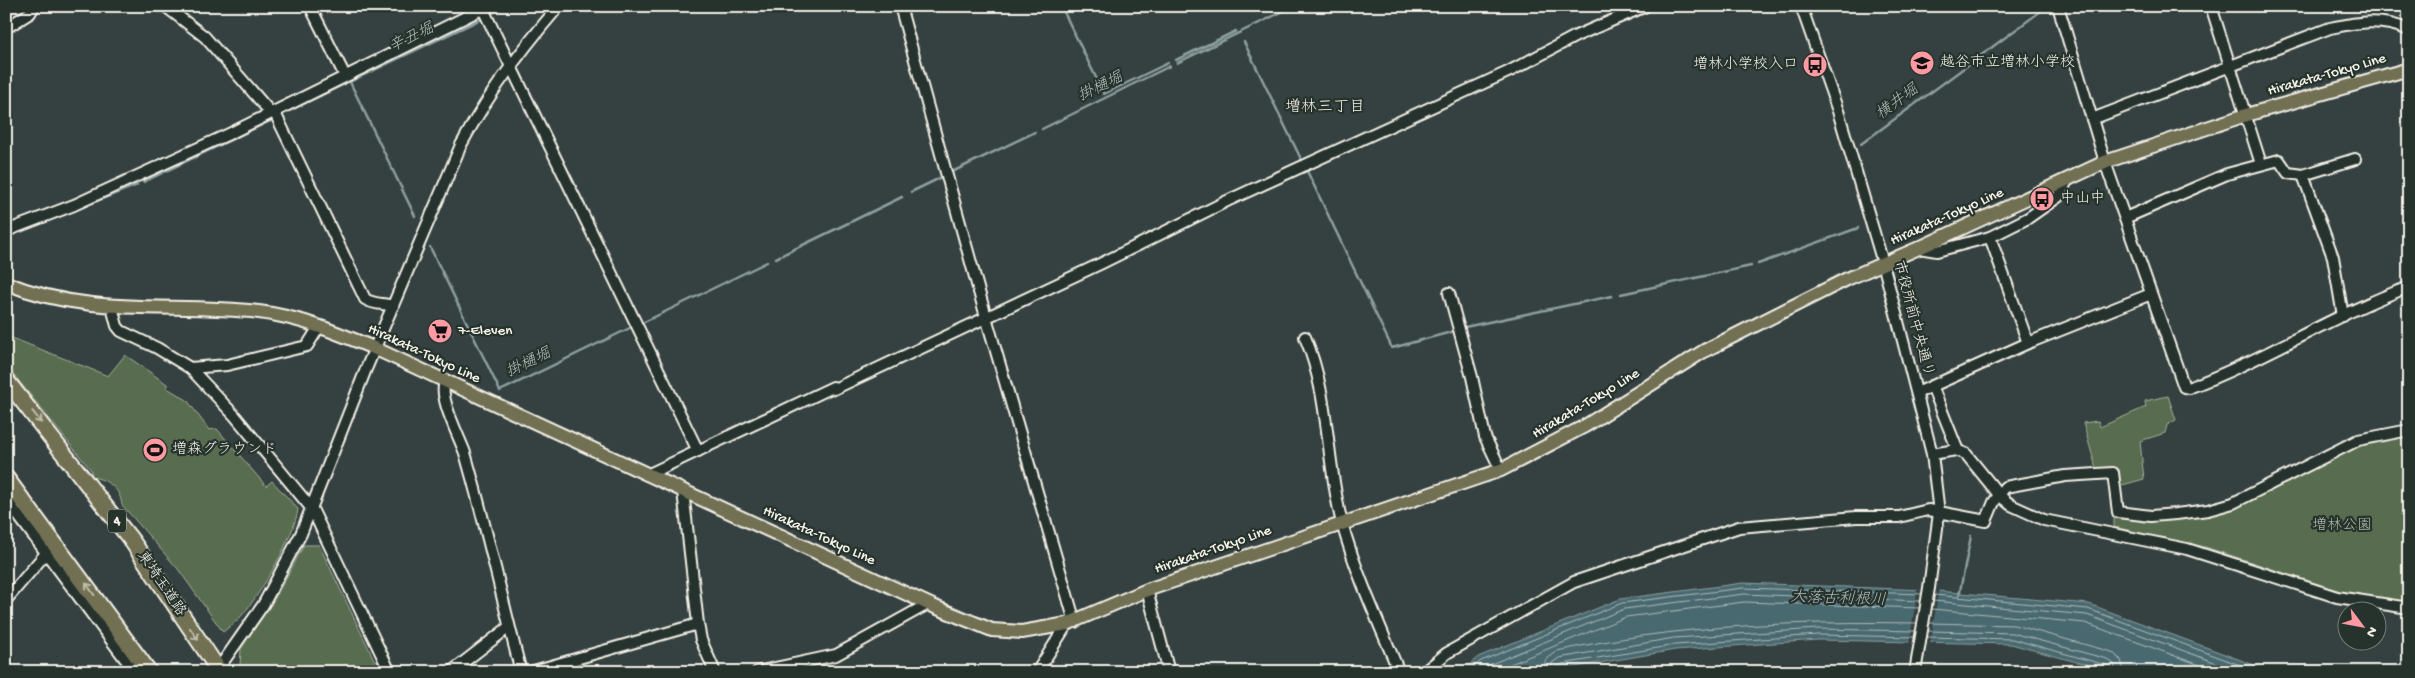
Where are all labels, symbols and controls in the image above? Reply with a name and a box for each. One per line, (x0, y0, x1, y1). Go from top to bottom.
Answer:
water label: 辛丑堀 (386, 19, 439, 58)
street label: Hirakata-Tokyo Line (2266, 49, 2388, 100)
school or university icon: 越谷市立増林小学校 (1909, 50, 1935, 76)
bus stop icon: 増林小学校入口 (1802, 52, 1828, 78)
place label: 越谷市立増林小学校 (1940, 53, 2075, 72)
place label: 増林小学校入口 (1693, 55, 1798, 74)
water label: 掛樋堀 (1075, 68, 1128, 107)
water label: 横井堀 (1872, 80, 1924, 125)
district label: 増林三丁目 (1285, 98, 1365, 118)
street label: Hirakata-Tokyo Line (1888, 184, 2007, 250)
bus stop icon: 中山中 (2029, 186, 2055, 212)
place label: 中山中 (2060, 189, 2105, 208)
street label: 市役所前中央通り (1889, 258, 1938, 379)
supermarket icon: 7-Eleven (427, 318, 453, 344)
street label: Hirakata-Tokyo Line (365, 320, 483, 388)
place label: 7-Eleven (457, 322, 512, 340)
water label: 掛樋堀 (503, 344, 556, 383)
street label: Hirakata-Tokyo Line (1529, 365, 1643, 443)
one-way arrow (32, 410, 42, 424)
sports icon: 増森グラウンド (142, 437, 168, 463)
place label: 増森グラウンド (172, 440, 277, 459)
street label: Hirakata-Tokyo Line (760, 502, 878, 570)
road number: 4 (108, 510, 126, 532)
park label: 増林公園 (2312, 516, 2372, 535)
street label: Hirakata-Tokyo Line (1152, 522, 1274, 578)
street label: 東埼玉道路 (133, 547, 190, 620)
one-way arrow (85, 582, 95, 596)
water label: 大落古利根川 (1790, 588, 1886, 611)
north arrow (2338, 600, 2388, 650)
text: N (2361, 623, 2381, 640)
one-way arrow (190, 626, 200, 640)

